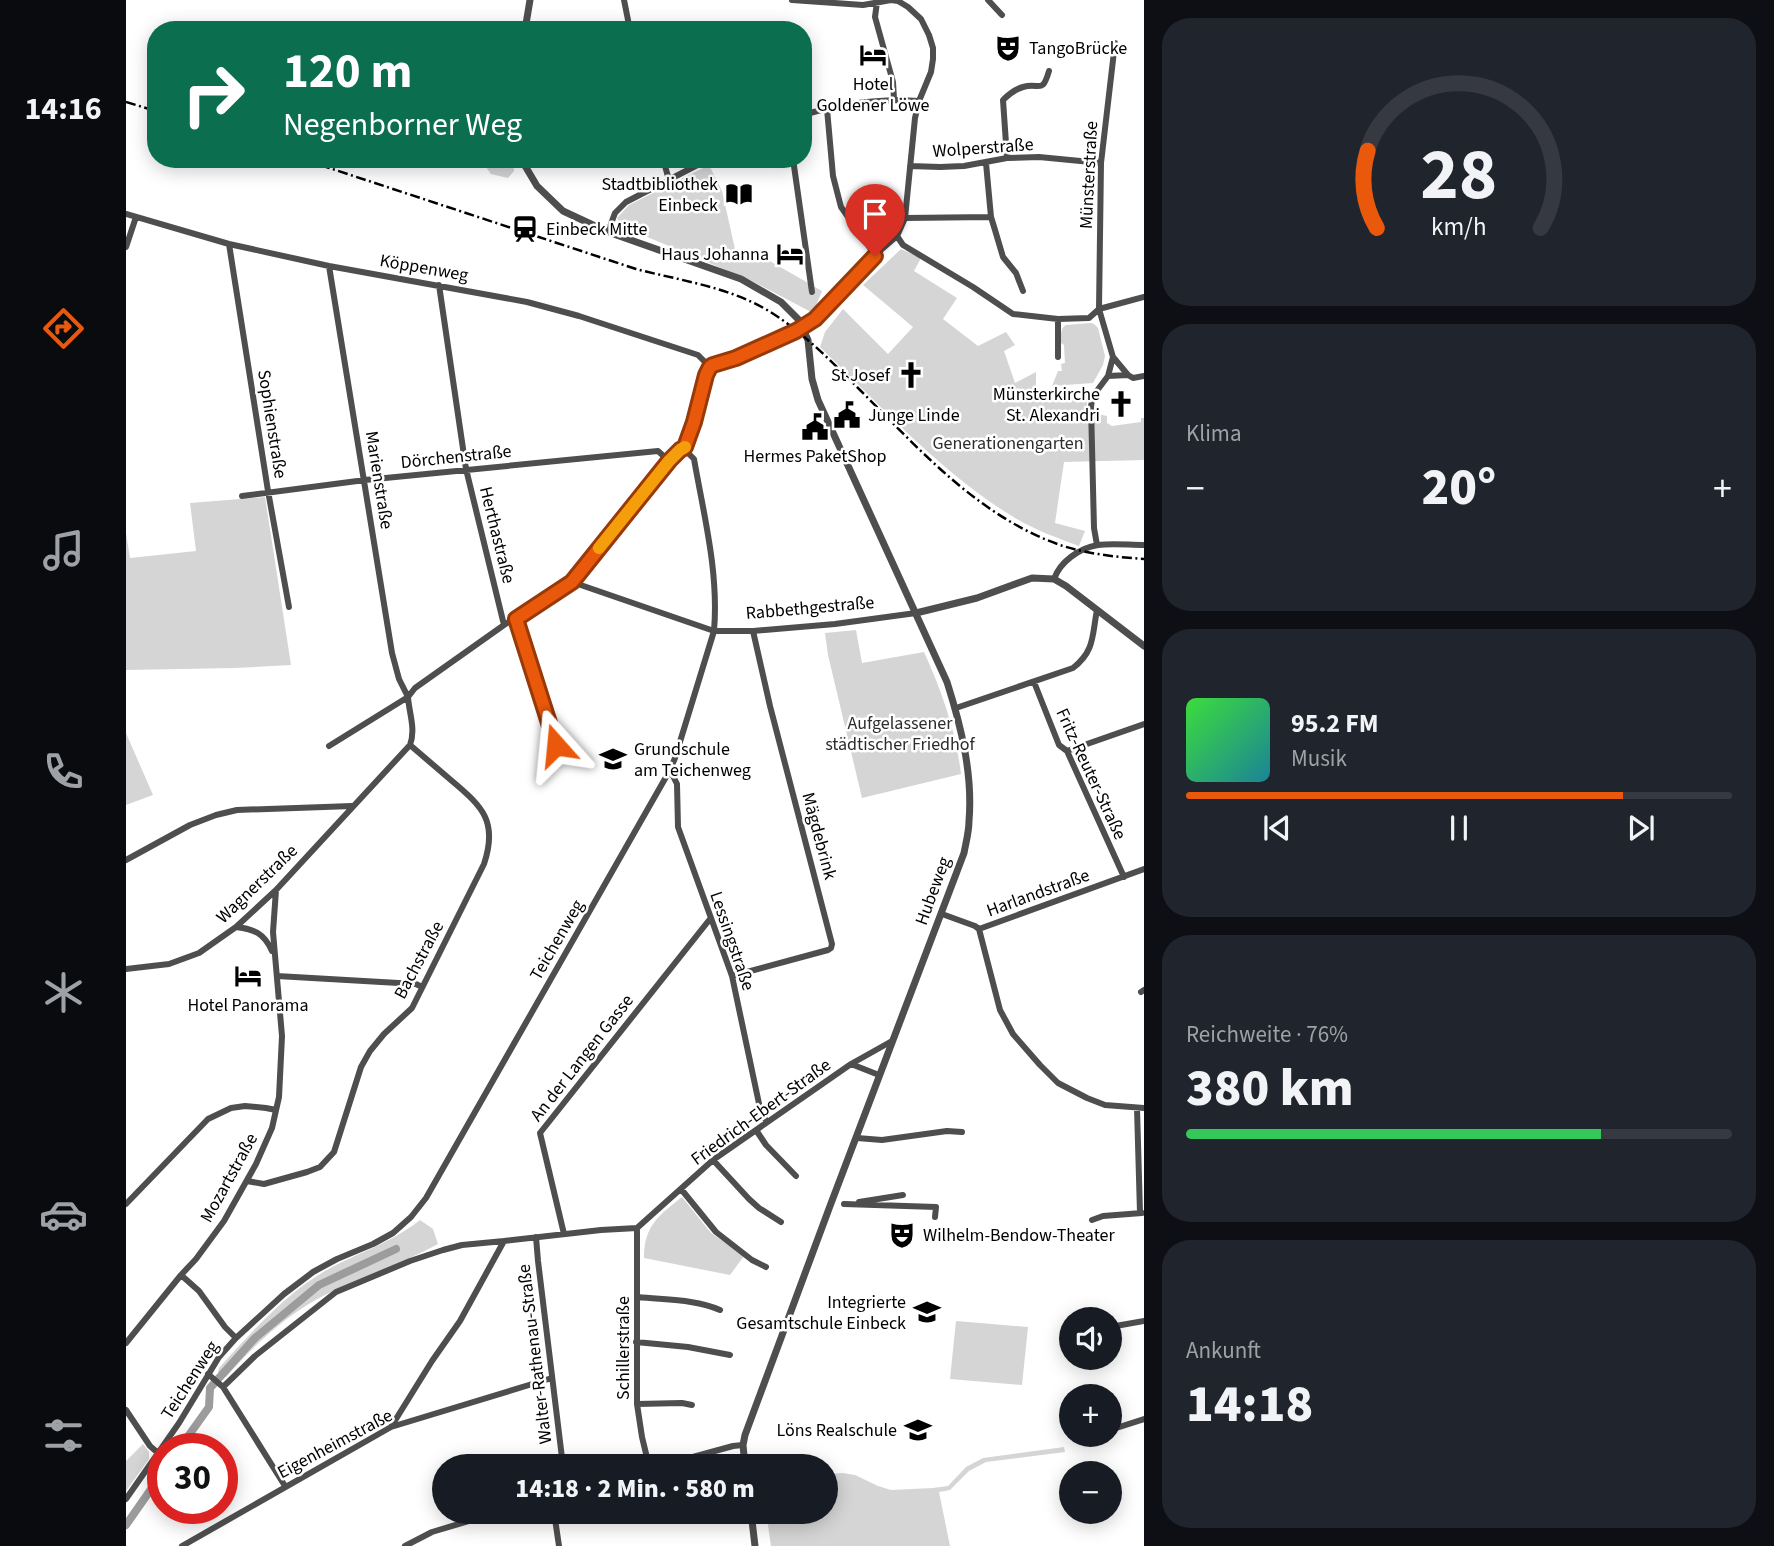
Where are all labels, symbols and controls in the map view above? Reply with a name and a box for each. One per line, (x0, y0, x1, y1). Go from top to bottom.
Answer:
theatre icon: TangoBrücke (993, 33, 1023, 63)
place label: TangoBrücke (1029, 36, 1127, 61)
text: 120 m (283, 37, 412, 107)
hotel icon: Hotel Goldener Löwe (858, 40, 888, 70)
icon: right (168, 49, 259, 140)
place label: Hotel Goldener Löwe (816, 72, 930, 118)
text: 14:16 (24, 86, 102, 132)
text: Negenborner Weg (283, 102, 522, 148)
street label: Münsterstraße (1074, 120, 1104, 230)
text: 28 (1421, 123, 1497, 227)
street label: Wolperstraße (932, 132, 1034, 164)
place label: Stadtbibliothek Einbeck (601, 172, 718, 218)
library icon: Stadtbibliothek Einbeck (724, 179, 754, 209)
pin (845, 184, 905, 256)
icon: arrive (856, 195, 894, 233)
text: km/h (1431, 209, 1487, 245)
station icon: Einbeck Mitte (510, 214, 540, 244)
place label: Einbeck Mitte (546, 217, 647, 242)
hotel icon: Haus Johanna (775, 239, 805, 269)
place label: Haus Johanna (661, 242, 769, 267)
street label: Köppenweg (378, 248, 470, 288)
icon: directions (39, 304, 88, 353)
church icon: St Josef (896, 360, 926, 390)
place label: St Josef (831, 363, 891, 388)
street label: Sophienstraße (251, 368, 293, 480)
place label: Münsterkirche St. Alexandri (993, 382, 1100, 428)
church icon: Münsterkirche St. Alexandri (1106, 389, 1136, 419)
public building icon: Junge Linde (832, 400, 862, 430)
place label: Junge Linde (868, 403, 960, 428)
public building icon: Hermes PaketShop (800, 412, 830, 442)
text: Klima (1186, 417, 1242, 450)
street label: Marienstraße (359, 429, 399, 531)
park label: Generationengarten (932, 431, 1084, 456)
street label: Dörchenstraße (399, 439, 513, 475)
place label: Hermes PaketShop (744, 444, 886, 469)
text: 20° (1422, 451, 1496, 525)
text: − (1186, 462, 1205, 516)
text: + (1713, 462, 1732, 516)
street label: Herthastraße (473, 484, 521, 586)
icon: music (39, 526, 88, 575)
street label: Rabbethgestraße (745, 590, 875, 626)
street label: Fritz-Reuter-Straße (1050, 704, 1132, 844)
text: 95.2 FM (1291, 705, 1379, 742)
position arrow (519, 708, 593, 782)
park label: Aufgelassener städtischer Friedhof (825, 711, 976, 757)
place label: Grundschule am Teichenweg (634, 737, 751, 783)
text: Musik (1291, 742, 1347, 775)
school or university icon: Grundschule am Teichenweg (598, 744, 628, 774)
icon: phone (39, 747, 88, 796)
street label: Mägdebrink (795, 790, 843, 882)
icon: previous (1258, 809, 1296, 847)
icon: pause (1440, 809, 1478, 847)
icon: next (1622, 809, 1660, 847)
street label: Wagnerstraße (211, 839, 303, 929)
street label: Hubeweg (909, 853, 957, 929)
street label: Harlandstraße (983, 863, 1093, 923)
street label: Lessingstraße (703, 888, 761, 994)
street label: Teichenweg (524, 895, 590, 985)
street label: Bachstraße (388, 916, 450, 1003)
hotel icon: Hotel Panorama (233, 961, 263, 991)
icon: climate (39, 968, 88, 1017)
street label: An der Langen Gasse (524, 989, 640, 1127)
place label: Hotel Panorama (187, 993, 309, 1018)
text: Reichweite · 76% (1186, 1018, 1348, 1051)
text: 380 km (1186, 1052, 1354, 1126)
street label: Friedrich-Ebert-Straße (686, 1053, 836, 1171)
street label: Mozartstraße (194, 1129, 264, 1227)
icon: car (39, 1190, 88, 1239)
theatre icon: Wilhelm-Bendow-Theater (887, 1220, 917, 1250)
place label: Wilhelm-Bendow-Theater (923, 1223, 1115, 1248)
street label: Walter-Rathenau-Straße (512, 1263, 558, 1445)
place label: Integrierte Gesamtschule Einbeck (736, 1290, 906, 1336)
street label: Schillerstraße (611, 1296, 636, 1400)
school or university icon: Integrierte Gesamtschule Einbeck (912, 1297, 942, 1327)
map controls (1059, 1307, 1122, 1524)
button: sound (1059, 1307, 1122, 1370)
text: Ankunft (1186, 1334, 1261, 1367)
street label: Teichenweg (155, 1336, 225, 1424)
text: 14:18 (1186, 1368, 1313, 1442)
button: + (1059, 1384, 1122, 1447)
street label: Eigenheimstraße (273, 1403, 397, 1485)
icon: filters (39, 1411, 88, 1460)
school or university icon: Löns Realschule (903, 1415, 933, 1445)
place label: Löns Realschule (776, 1418, 897, 1443)
speed limit sign: 30 (147, 1433, 238, 1524)
button: − (1059, 1461, 1122, 1524)
text: 14:18 · 2 Min. · 580 m (515, 1470, 755, 1507)

